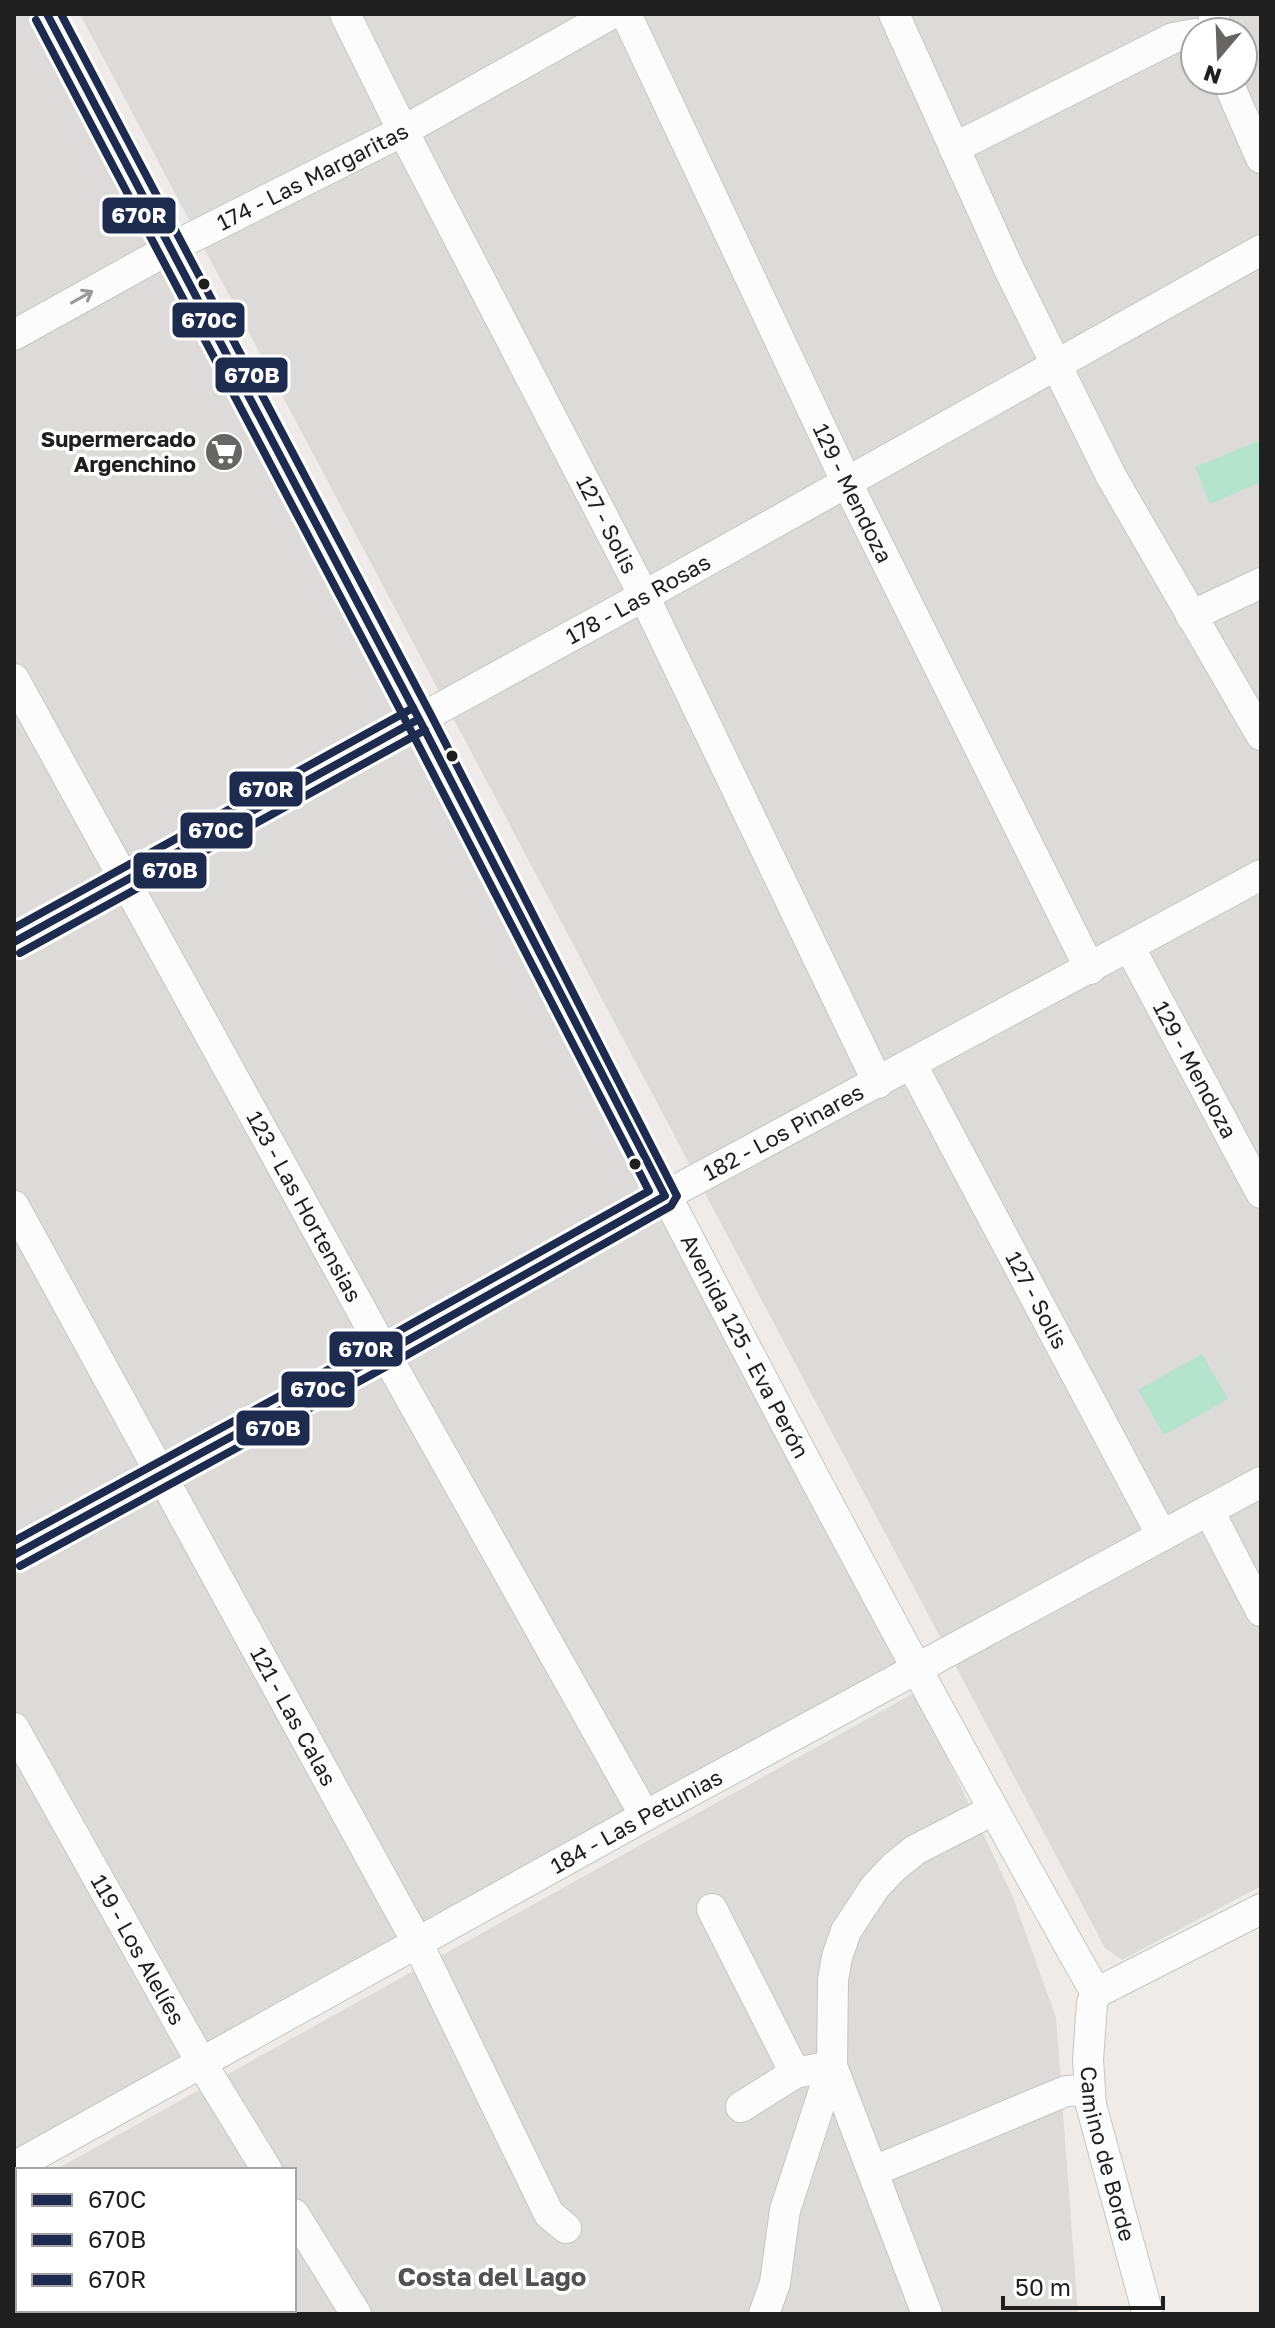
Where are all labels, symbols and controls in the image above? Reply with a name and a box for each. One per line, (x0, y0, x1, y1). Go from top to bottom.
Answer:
north arrow (1179, 16, 1259, 96)
text: N (1200, 60, 1225, 91)
street label: 174 - Las Margaritas (212, 117, 412, 236)
line badge: 670R (101, 196, 177, 235)
text: 670R (111, 201, 167, 228)
unlabelled marker (196, 276, 212, 292)
one-way arrow (70, 289, 93, 305)
line badge: 670C (171, 301, 246, 339)
text: 670C (181, 306, 237, 333)
line badge: 670B (214, 356, 289, 394)
text: 670B (224, 361, 280, 388)
street label: 129 - Mendoza (808, 419, 899, 567)
place label: Supermercado Argenchino (40, 425, 196, 477)
supermarket icon: Supermercado Argenchino (203, 431, 245, 473)
street label: 127 - Solis (571, 471, 644, 578)
street label: 178 - Las Rosas (561, 548, 715, 649)
unlabelled marker (444, 748, 460, 764)
line badge: 670R (228, 770, 304, 808)
text: 670R (238, 775, 294, 802)
line badge: 670C (179, 811, 254, 850)
text: 670C (188, 816, 244, 843)
line badge: 670B (132, 851, 208, 890)
text: 670B (142, 856, 198, 883)
street label: 129 - Mendoza (1148, 996, 1243, 1143)
street label: 182 - Los Pinares (698, 1078, 868, 1186)
street label: 123 - Las Hortensias (241, 1106, 368, 1306)
unlabelled marker (627, 1156, 643, 1172)
street label: Avenida 125 - Eva Perón (676, 1229, 816, 1463)
street label: 127 - Solis (1000, 1246, 1074, 1353)
line badge: 670R (328, 1330, 404, 1368)
text: 670R (338, 1335, 394, 1362)
line badge: 670C (280, 1370, 356, 1409)
text: 670C (290, 1375, 346, 1402)
line badge: 670B (235, 1409, 311, 1447)
text: 670B (245, 1414, 301, 1441)
street label: 121 - Las Calas (245, 1642, 343, 1790)
street label: 184 - Las Petunias (546, 1763, 727, 1879)
street label: 119 - Los Alelíes (86, 1869, 191, 2029)
street label: Camino de Borde (1075, 2065, 1142, 2244)
legend (16, 2168, 296, 2312)
text: 670C (88, 2184, 146, 2213)
text: 670B (88, 2224, 146, 2253)
scale bar (1003, 2260, 1163, 2310)
district label: Costa del Lago (398, 2261, 586, 2292)
text: 670R (88, 2264, 146, 2293)
text: 50 m (1015, 2272, 1071, 2301)

